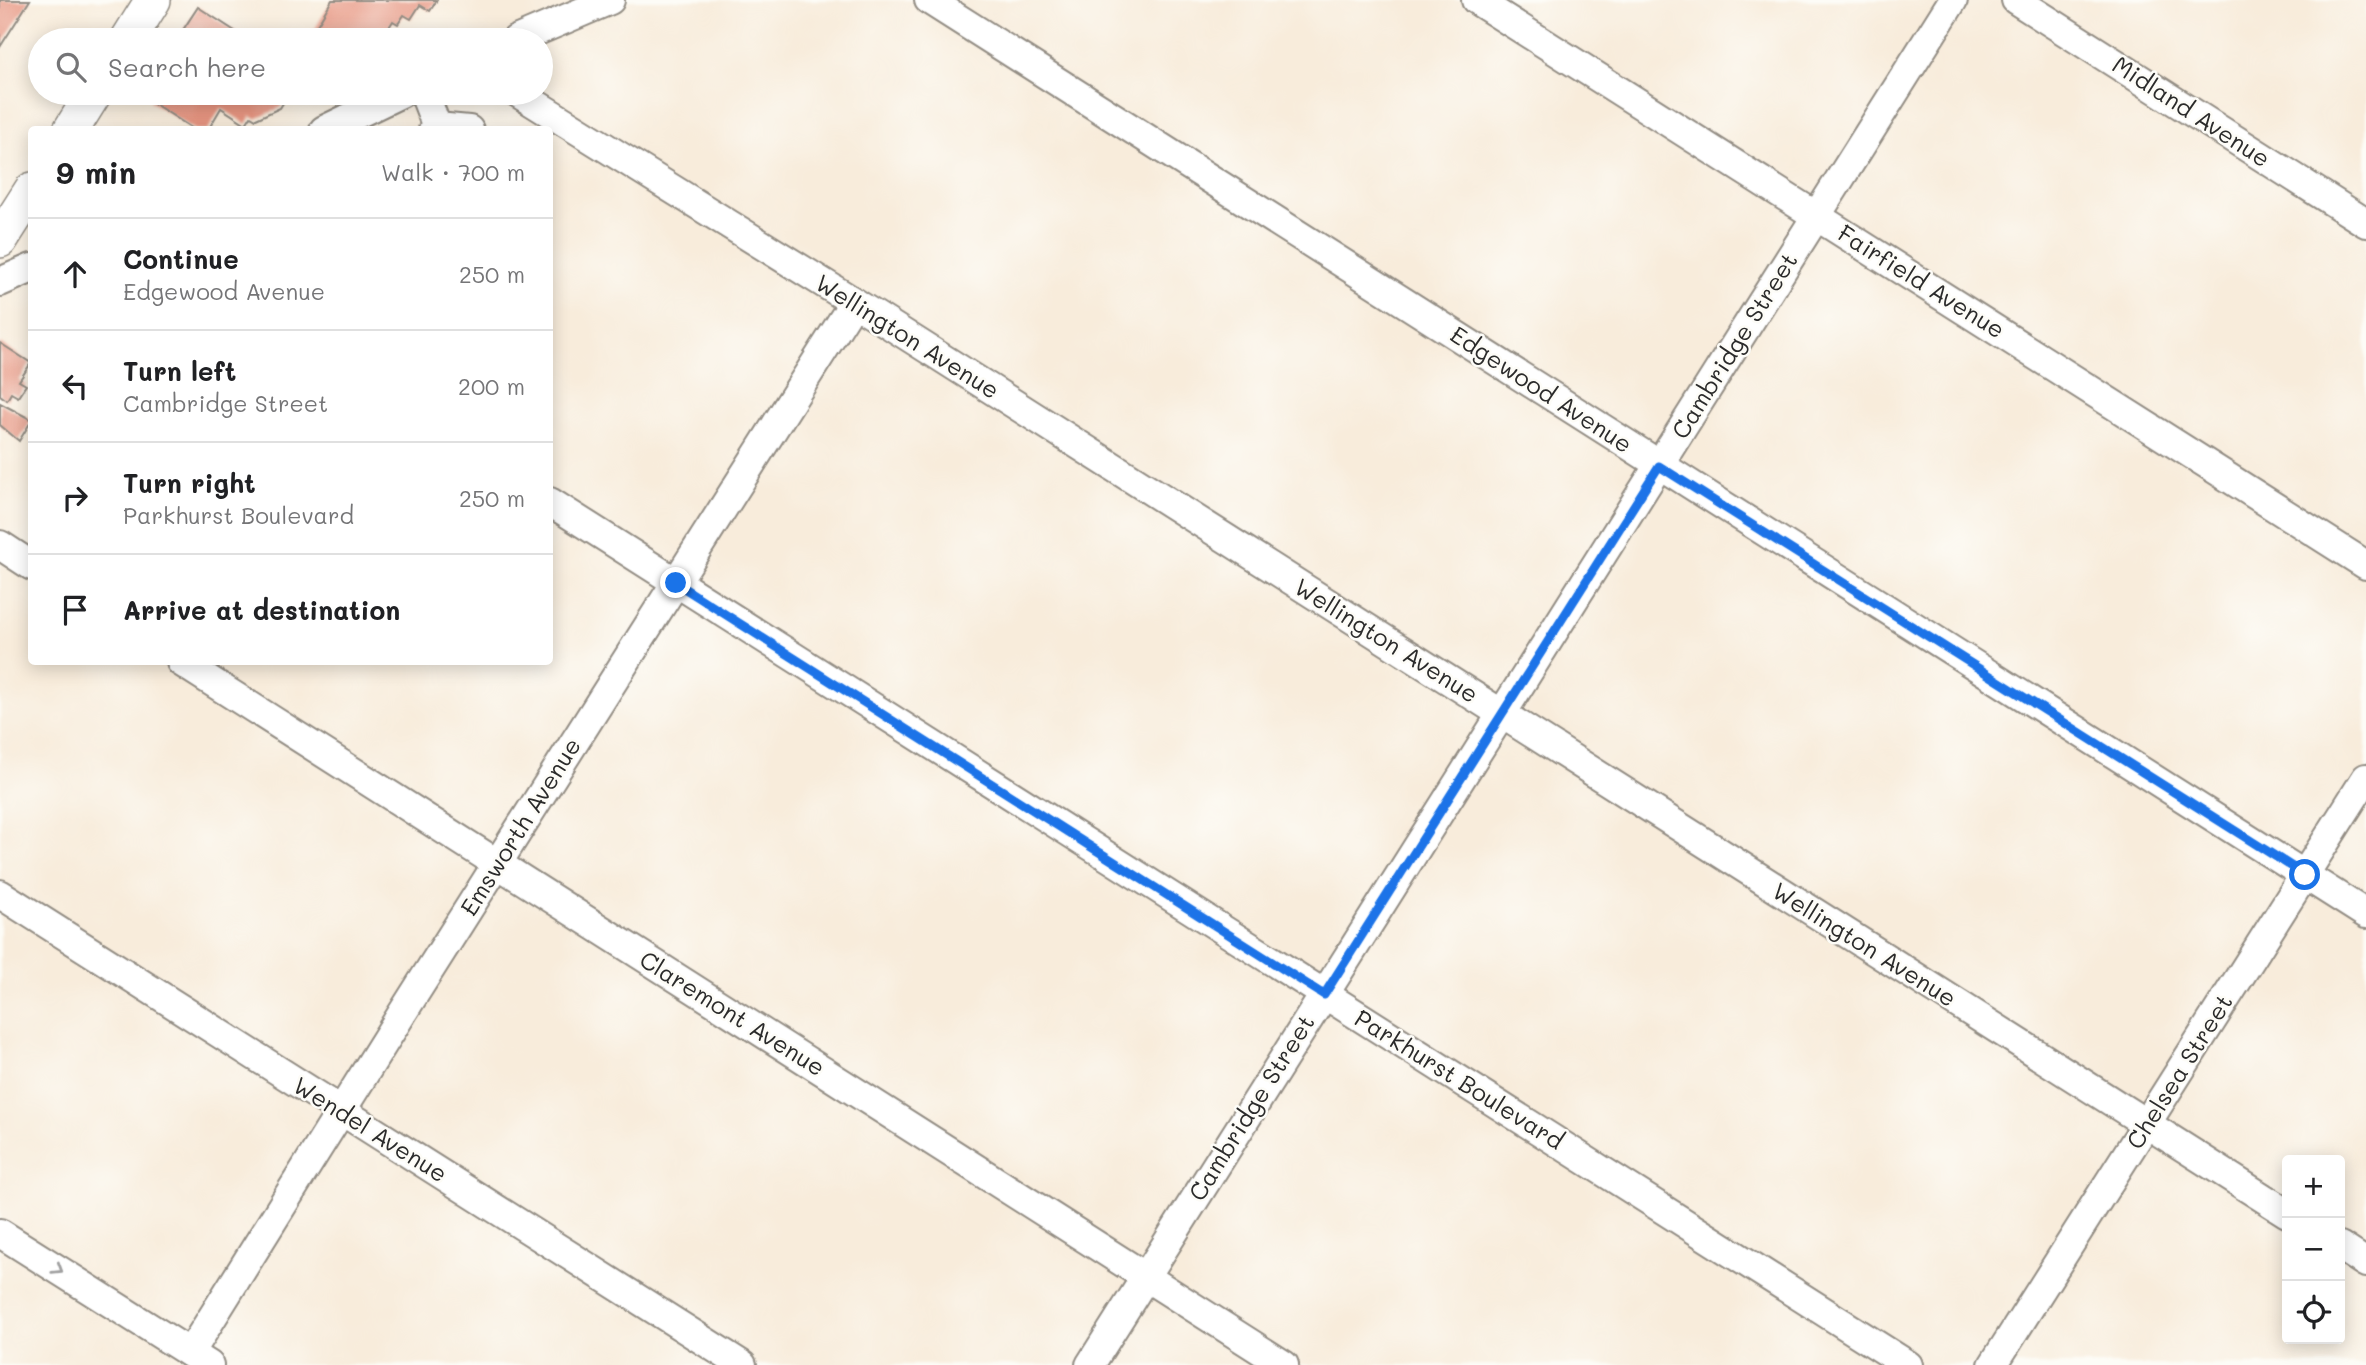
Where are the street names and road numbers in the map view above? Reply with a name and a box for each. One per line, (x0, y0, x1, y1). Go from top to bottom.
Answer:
street label: Midland Avenue (2107, 48, 2277, 173)
street label: Fairfield Avenue (1832, 217, 2011, 345)
street label: Cambridge Street (1664, 246, 1804, 444)
street label: Wellington Avenue (810, 267, 1006, 405)
street label: Edgewood Avenue (1445, 318, 1639, 459)
street label: Wellington Avenue (1289, 571, 1485, 709)
street label: Emsworth Avenue (452, 731, 587, 921)
street label: Wellington Avenue (1767, 875, 1963, 1013)
street label: Claremont Avenue (634, 943, 831, 1082)
street label: Chelsea Street (2119, 988, 2239, 1155)
street label: Parkhurst Boulevard (1349, 1002, 1570, 1156)
street label: Cambridge Street (1181, 1008, 1321, 1206)
street label: Wendel Avenue (288, 1069, 454, 1189)

